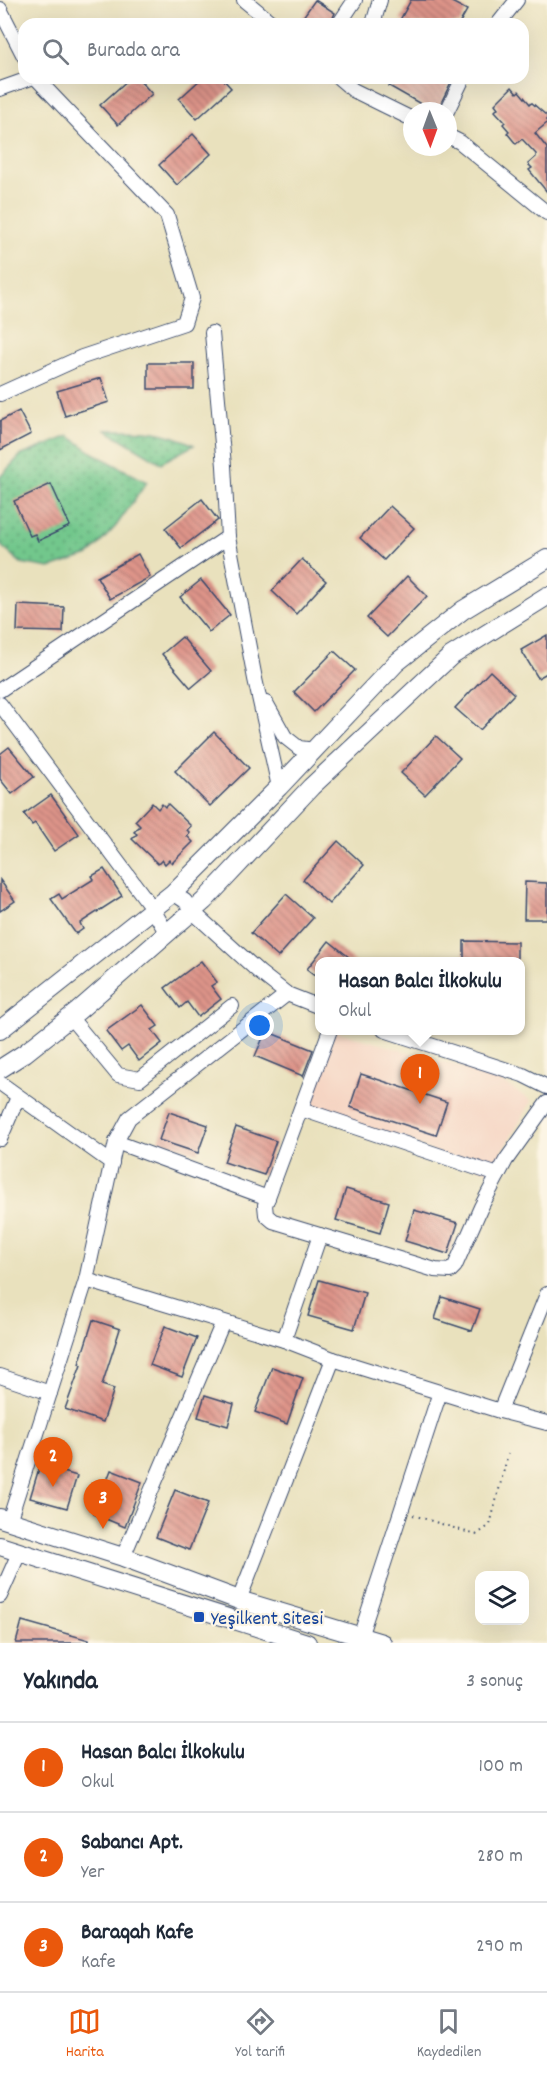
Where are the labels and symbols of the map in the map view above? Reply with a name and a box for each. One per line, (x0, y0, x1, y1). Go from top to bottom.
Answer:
north arrow (403, 102, 457, 156)
your location (245, 1011, 274, 1040)
pin: 1 (400, 1054, 440, 1104)
pin: 2 (34, 1438, 72, 1487)
pin: 3 (84, 1480, 122, 1529)
place label: Yeşilkent Sitesi (211, 1606, 323, 1634)
marker: Yeşilkent Sitesi (192, 1610, 206, 1624)

